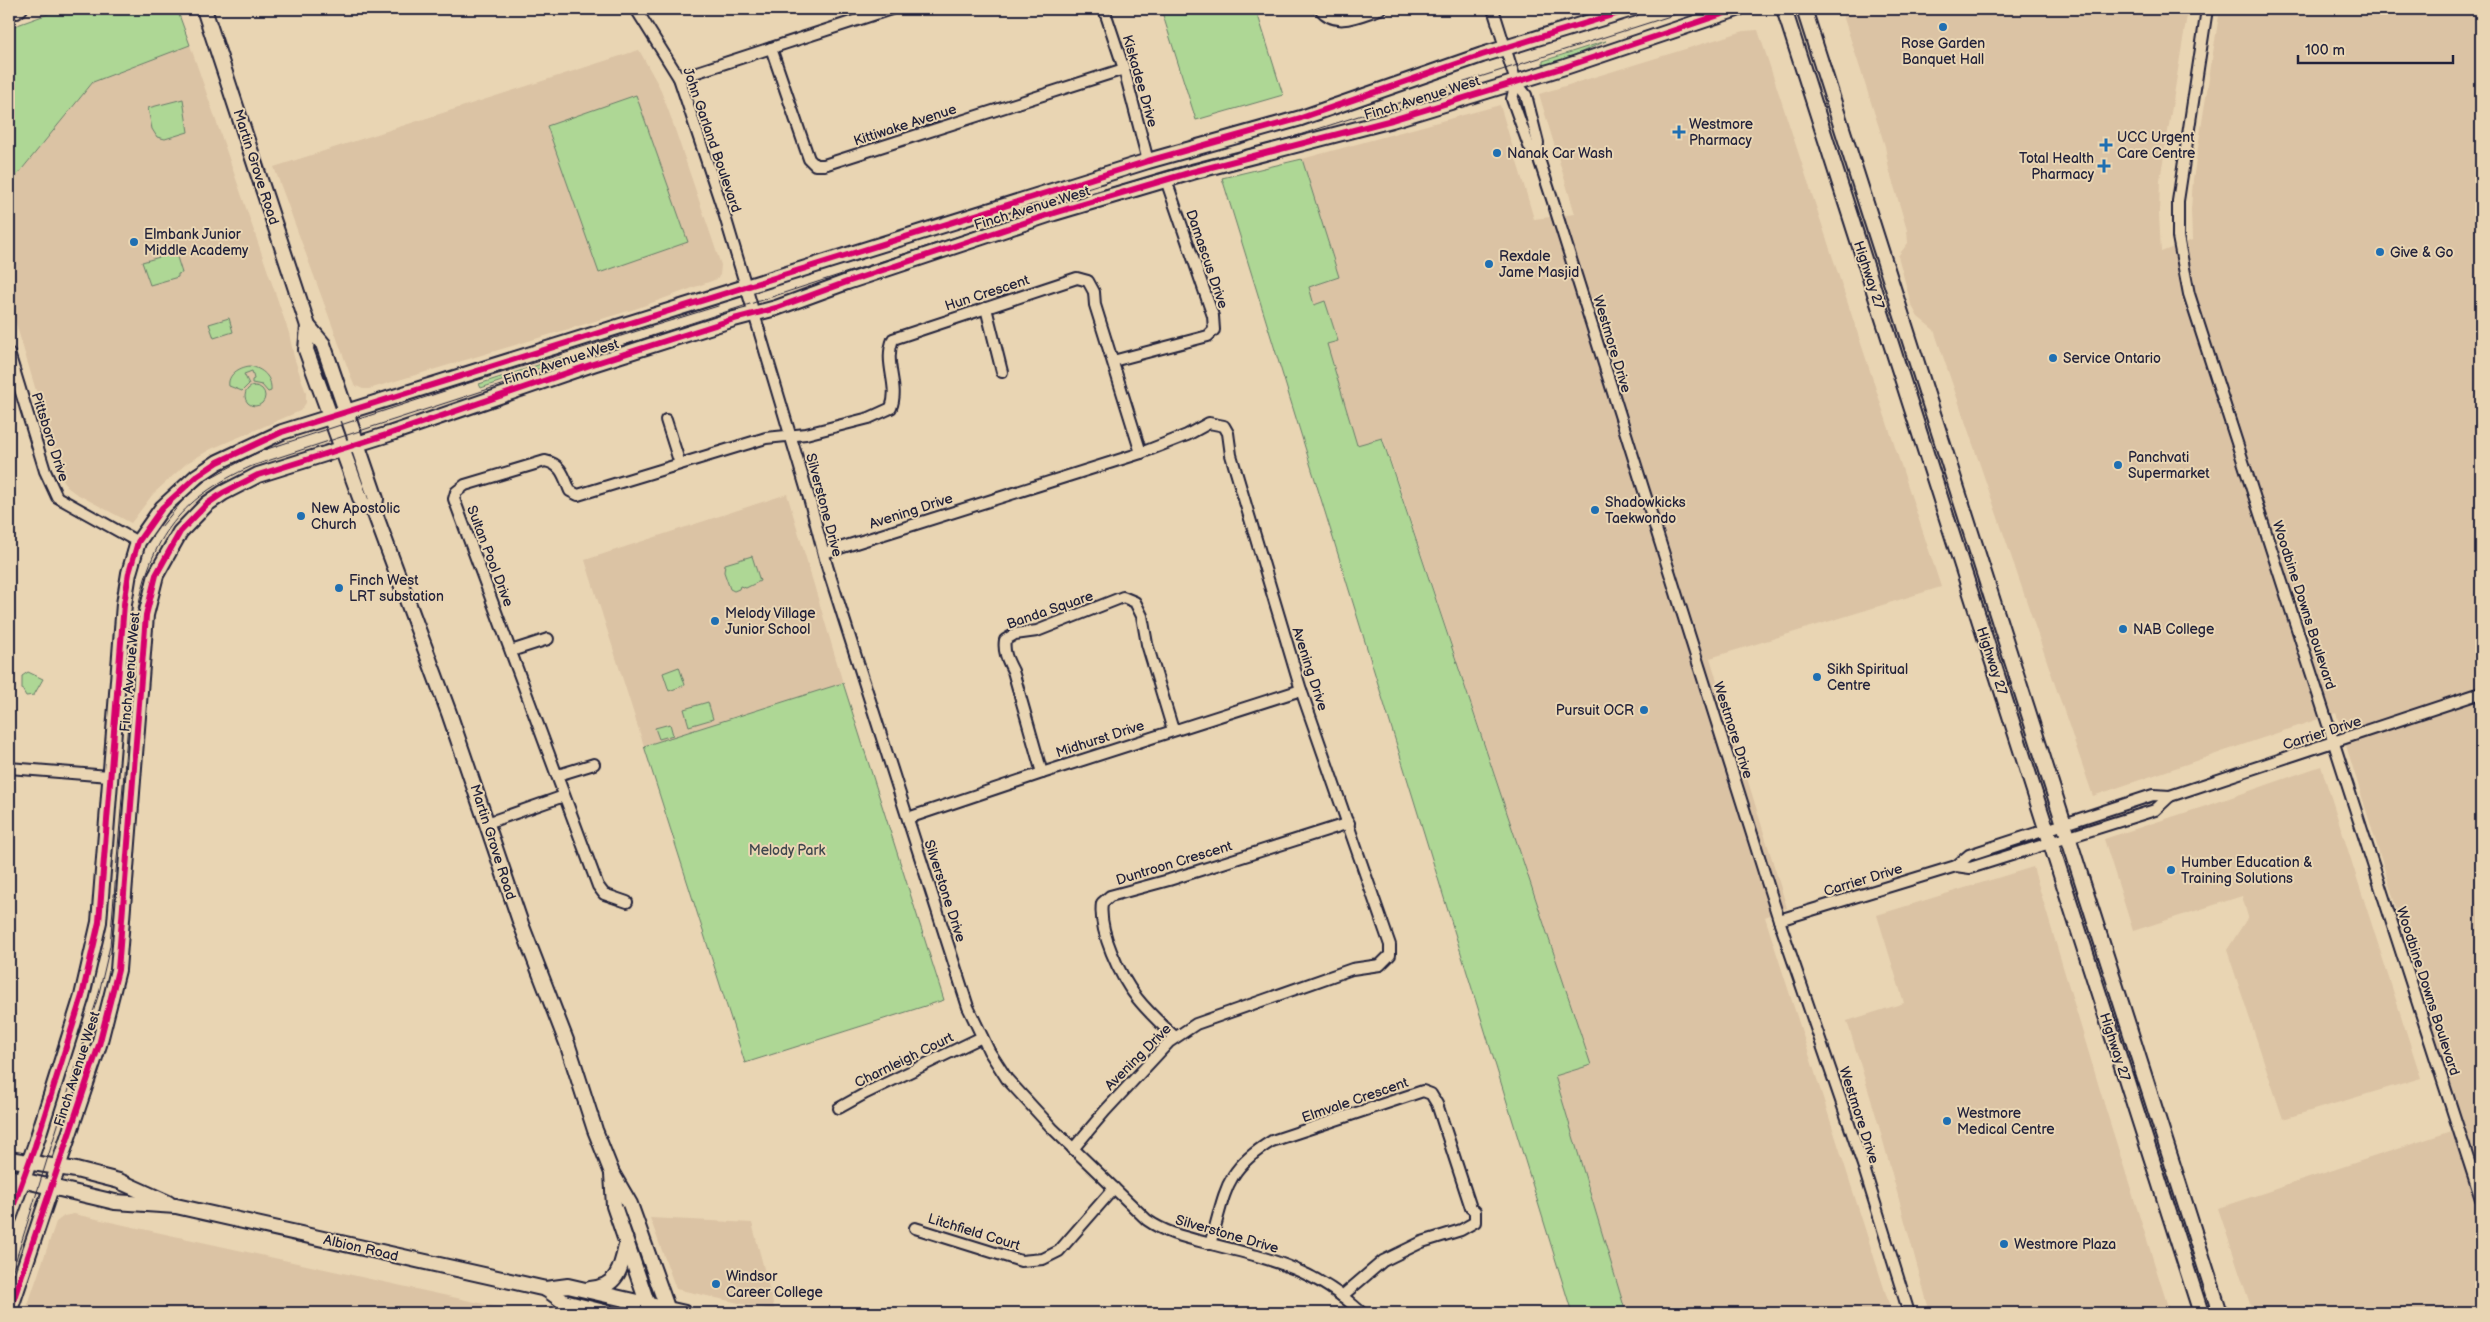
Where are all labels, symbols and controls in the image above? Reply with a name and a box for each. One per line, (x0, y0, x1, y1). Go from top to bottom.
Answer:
marker: Rose Garden Banquet Hall (1937, 21, 1949, 33)
scale bar (2298, 32, 2452, 64)
street label: Kiskadee Drive (1119, 33, 1161, 129)
place label: Rose Garden Banquet Hall (1901, 35, 1985, 68)
text: 100 m (2305, 41, 2345, 60)
street label: John Garland Boulevard (679, 65, 745, 215)
street label: Finch Avenue West (1362, 72, 1483, 124)
street label: Kittiwake Avenue (851, 100, 959, 150)
street label: Martin Grove Road (229, 107, 283, 227)
place label: Westmore Pharmacy (1689, 116, 1753, 149)
marker: Westmore Pharmacy (1673, 126, 1685, 138)
place label: UCC Urgent Care Centre (2117, 129, 2195, 162)
marker: UCC Urgent Care Centre (2099, 138, 2113, 152)
place label: Nanak Car Wash (1507, 145, 1613, 162)
marker: Nanak Car Wash (1491, 147, 1503, 159)
place label: Total Health Pharmacy (2019, 150, 2095, 183)
marker: Total Health Pharmacy (2098, 160, 2110, 172)
street label: Finch Avenue West (972, 182, 1093, 234)
street label: Damascus Drive (1182, 207, 1232, 311)
place label: Elmbank Junior Middle Academy (144, 226, 249, 259)
marker: Elmbank Junior Middle Academy (128, 236, 140, 248)
street label: Highway 27 (1850, 239, 1888, 311)
place label: Give & Go (2390, 244, 2453, 261)
marker: Give & Go (2374, 246, 2386, 258)
place label: Rexdale Jame Masjid (1499, 248, 1579, 281)
marker: Rexdale Jame Masjid (1483, 258, 1495, 270)
street label: Hun Crescent (943, 271, 1032, 315)
street label: Westmore Drive (1589, 293, 1635, 395)
street label: Finch Avenue West (501, 335, 621, 389)
place label: Service Ontario (2063, 350, 2161, 367)
marker: Service Ontario (2047, 352, 2059, 364)
street label: Pittsboro Drive (28, 390, 72, 484)
place label: Panchvati Supermarket (2128, 449, 2210, 482)
street label: Silverstone Drive (802, 451, 846, 559)
marker: Panchvati Supermarket (2112, 459, 2124, 471)
street label: Avening Drive (867, 489, 955, 533)
place label: Shadowkicks Taekwondo (1605, 494, 1686, 527)
place label: New Apostolic Church (311, 500, 400, 533)
street label: Sultan Pool Drive (463, 503, 517, 609)
marker: Shadowkicks Taekwondo (1589, 504, 1601, 516)
marker: New Apostolic Church (295, 510, 307, 522)
street label: Woodbine Downs Boulevard (2269, 518, 2339, 692)
place label: Finch West LRT substation (349, 572, 444, 605)
marker: Finch West LRT substation (333, 582, 345, 594)
street label: Banda Square (1005, 587, 1095, 633)
place label: Melody Village Junior School (725, 605, 816, 638)
street label: Finch Avenue West (116, 611, 144, 733)
marker: Melody Village Junior School (709, 615, 721, 627)
place label: NAB College (2133, 621, 2214, 638)
marker: NAB College (2117, 623, 2129, 635)
street label: Avening Drive (1288, 625, 1332, 713)
street label: Highway 27 (1973, 625, 2011, 697)
place label: Sikh Spiritual Centre (1827, 661, 1908, 694)
marker: Sikh Spiritual Centre (1811, 671, 1823, 683)
street label: Westmore Drive (1709, 679, 1757, 781)
place label: Pursuit OCR (1556, 702, 1634, 719)
marker: Pursuit OCR (1638, 704, 1650, 716)
street label: Carrier Drive (2281, 712, 2363, 754)
street label: Midhurst Drive (1054, 717, 1146, 761)
street label: Martin Grove Road (466, 782, 520, 902)
street label: Duntroon Crescent (1114, 837, 1235, 889)
street label: Silverstone Drive (920, 838, 970, 944)
park label: Melody Park (749, 842, 825, 859)
place label: Humber Education & Training Solutions (2181, 854, 2313, 887)
street label: Carrier Drive (1822, 860, 1904, 900)
marker: Humber Education & Training Solutions (2165, 864, 2177, 876)
street label: Woodbine Downs Boulevard (2393, 904, 2463, 1078)
street label: Finch Avenue West (50, 1009, 104, 1129)
street label: Highway 27 (2096, 1011, 2134, 1083)
street label: Avening Drive (1101, 1020, 1175, 1094)
street label: Charnleigh Court (852, 1028, 957, 1091)
street label: Westmore Drive (1835, 1064, 1883, 1166)
street label: Elmvale Crescent (1300, 1074, 1411, 1126)
place label: Westmore Medical Centre (1957, 1105, 2054, 1138)
marker: Westmore Medical Centre (1941, 1115, 1953, 1127)
street label: Litchfield Court (926, 1210, 1023, 1254)
street label: Silverstone Drive (1173, 1211, 1281, 1257)
street label: Albion Road (322, 1231, 400, 1265)
place label: Westmore Plaza (2014, 1236, 2116, 1253)
marker: Westmore Plaza (1998, 1238, 2010, 1250)
place label: Windsor Career College (726, 1268, 823, 1301)
marker: Windsor Career College (710, 1278, 722, 1290)

